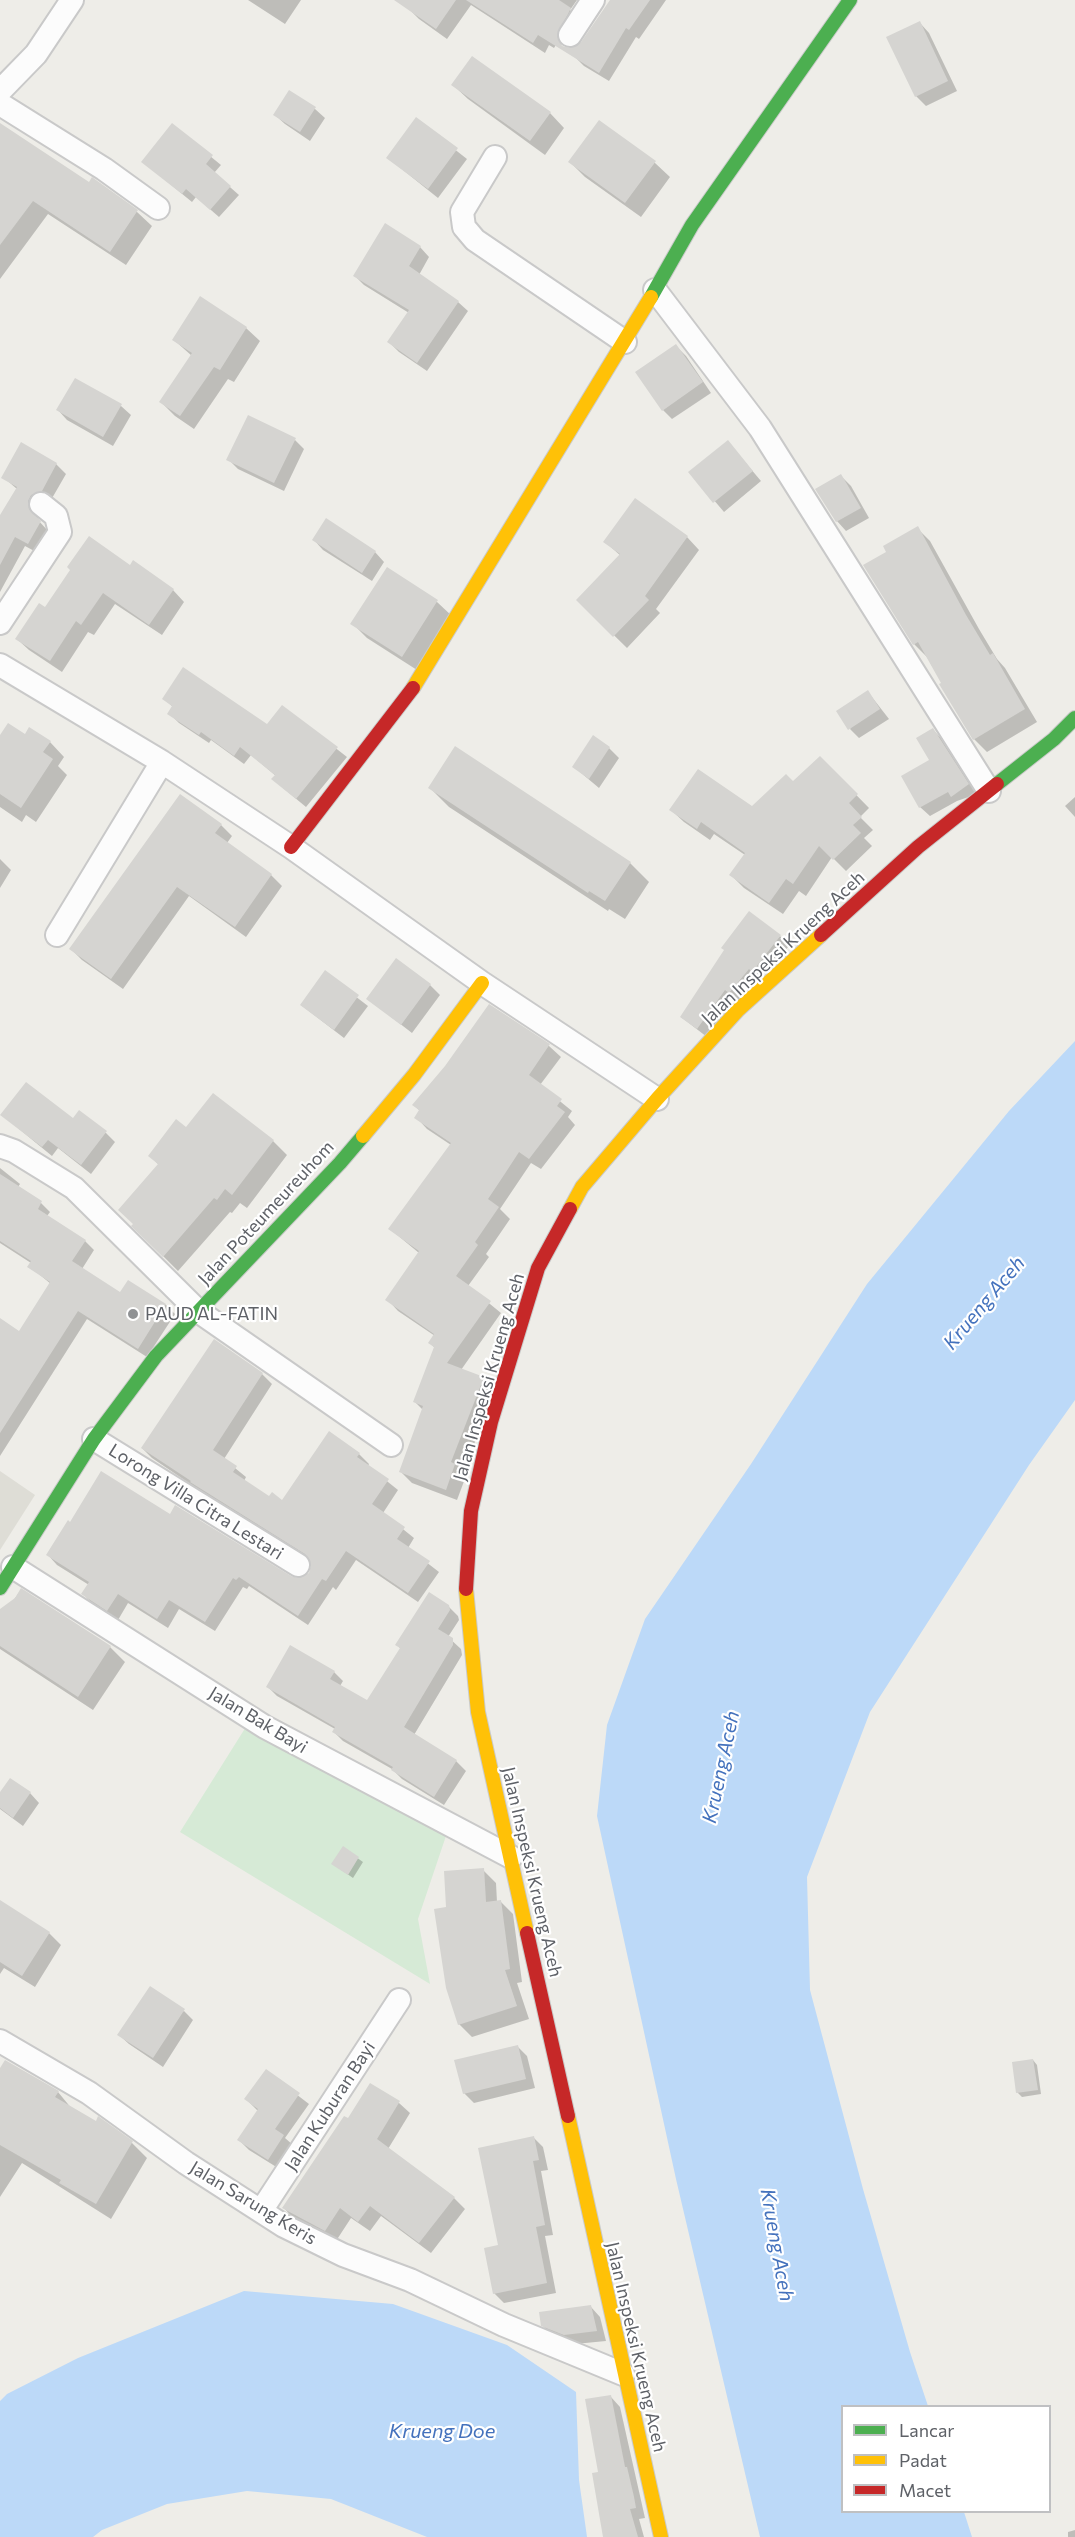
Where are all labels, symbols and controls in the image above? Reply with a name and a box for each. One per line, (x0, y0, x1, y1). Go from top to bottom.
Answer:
street label: Jalan Inspeksi Krueng Aceh (697, 867, 869, 1029)
street label: Jalan Poteumeureuhom (194, 1136, 338, 1290)
water label: Krueng Aceh (938, 1252, 1030, 1354)
street label: Jalan Inspeksi Krueng Aceh (449, 1271, 529, 1483)
place label: PAUD AL-FATIN (145, 1303, 278, 1325)
marker: PAUD AL-FATIN (126, 1307, 140, 1321)
street label: Lorong Villa Citra Lestari (105, 1439, 287, 1565)
street label: Jalan Bak Bayi (205, 1682, 311, 1758)
water label: Krueng Aceh (697, 1709, 745, 1825)
street label: Jalan Inspeksi Krueng Aceh (497, 1765, 567, 1979)
street label: Jalan Kuburan Bayi (280, 2037, 380, 2175)
street label: Jalan Sarung Keris (186, 2157, 320, 2249)
water label: Krueng Aceh (755, 2187, 799, 2303)
street label: Jalan Inspeksi Krueng Aceh (601, 2240, 671, 2454)
legend (841, 2405, 1051, 2513)
water label: Krueng Doe (389, 2419, 495, 2443)
text: Lancar (899, 2419, 955, 2441)
text: Padat (899, 2449, 947, 2471)
text: Macet (899, 2479, 951, 2501)

